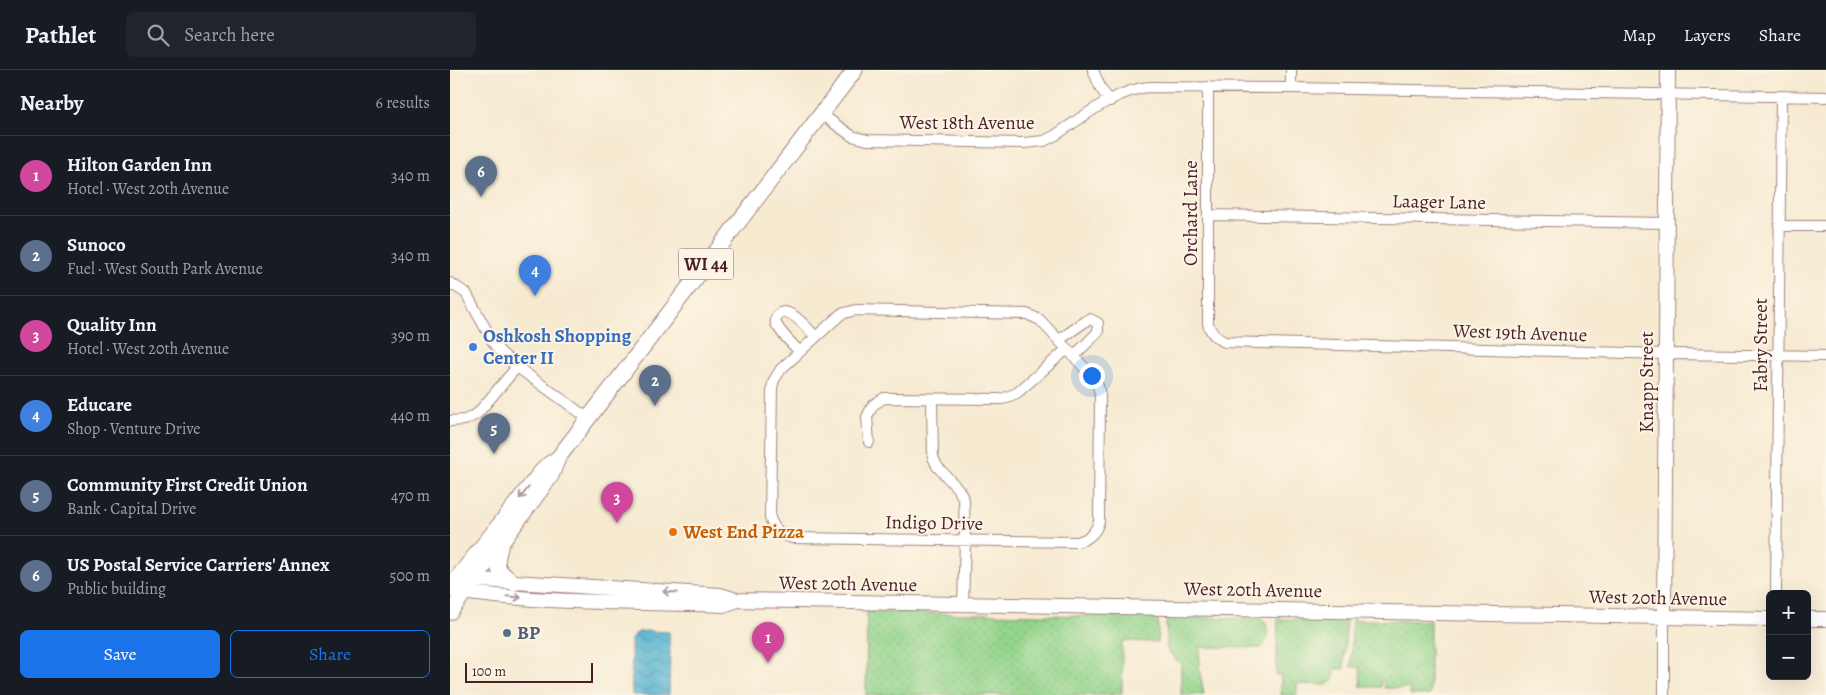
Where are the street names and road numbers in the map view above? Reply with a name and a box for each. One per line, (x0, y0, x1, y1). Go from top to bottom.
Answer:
street label: West 18th Avenue (899, 110, 1034, 136)
street label: Orchard Lane (1178, 160, 1204, 266)
street label: Laager Lane (1392, 188, 1486, 216)
road number: WI 44 (678, 248, 734, 280)
street label: Fabry Street (1748, 298, 1774, 392)
street label: West 19th Avenue (1451, 318, 1588, 348)
street label: Knapp Street (1634, 331, 1660, 433)
street label: Indigo Drive (885, 509, 983, 537)
street label: West 20th Avenue (778, 570, 917, 598)
street label: West 20th Avenue (1183, 576, 1322, 604)
street label: West 20th Avenue (1588, 584, 1727, 612)

